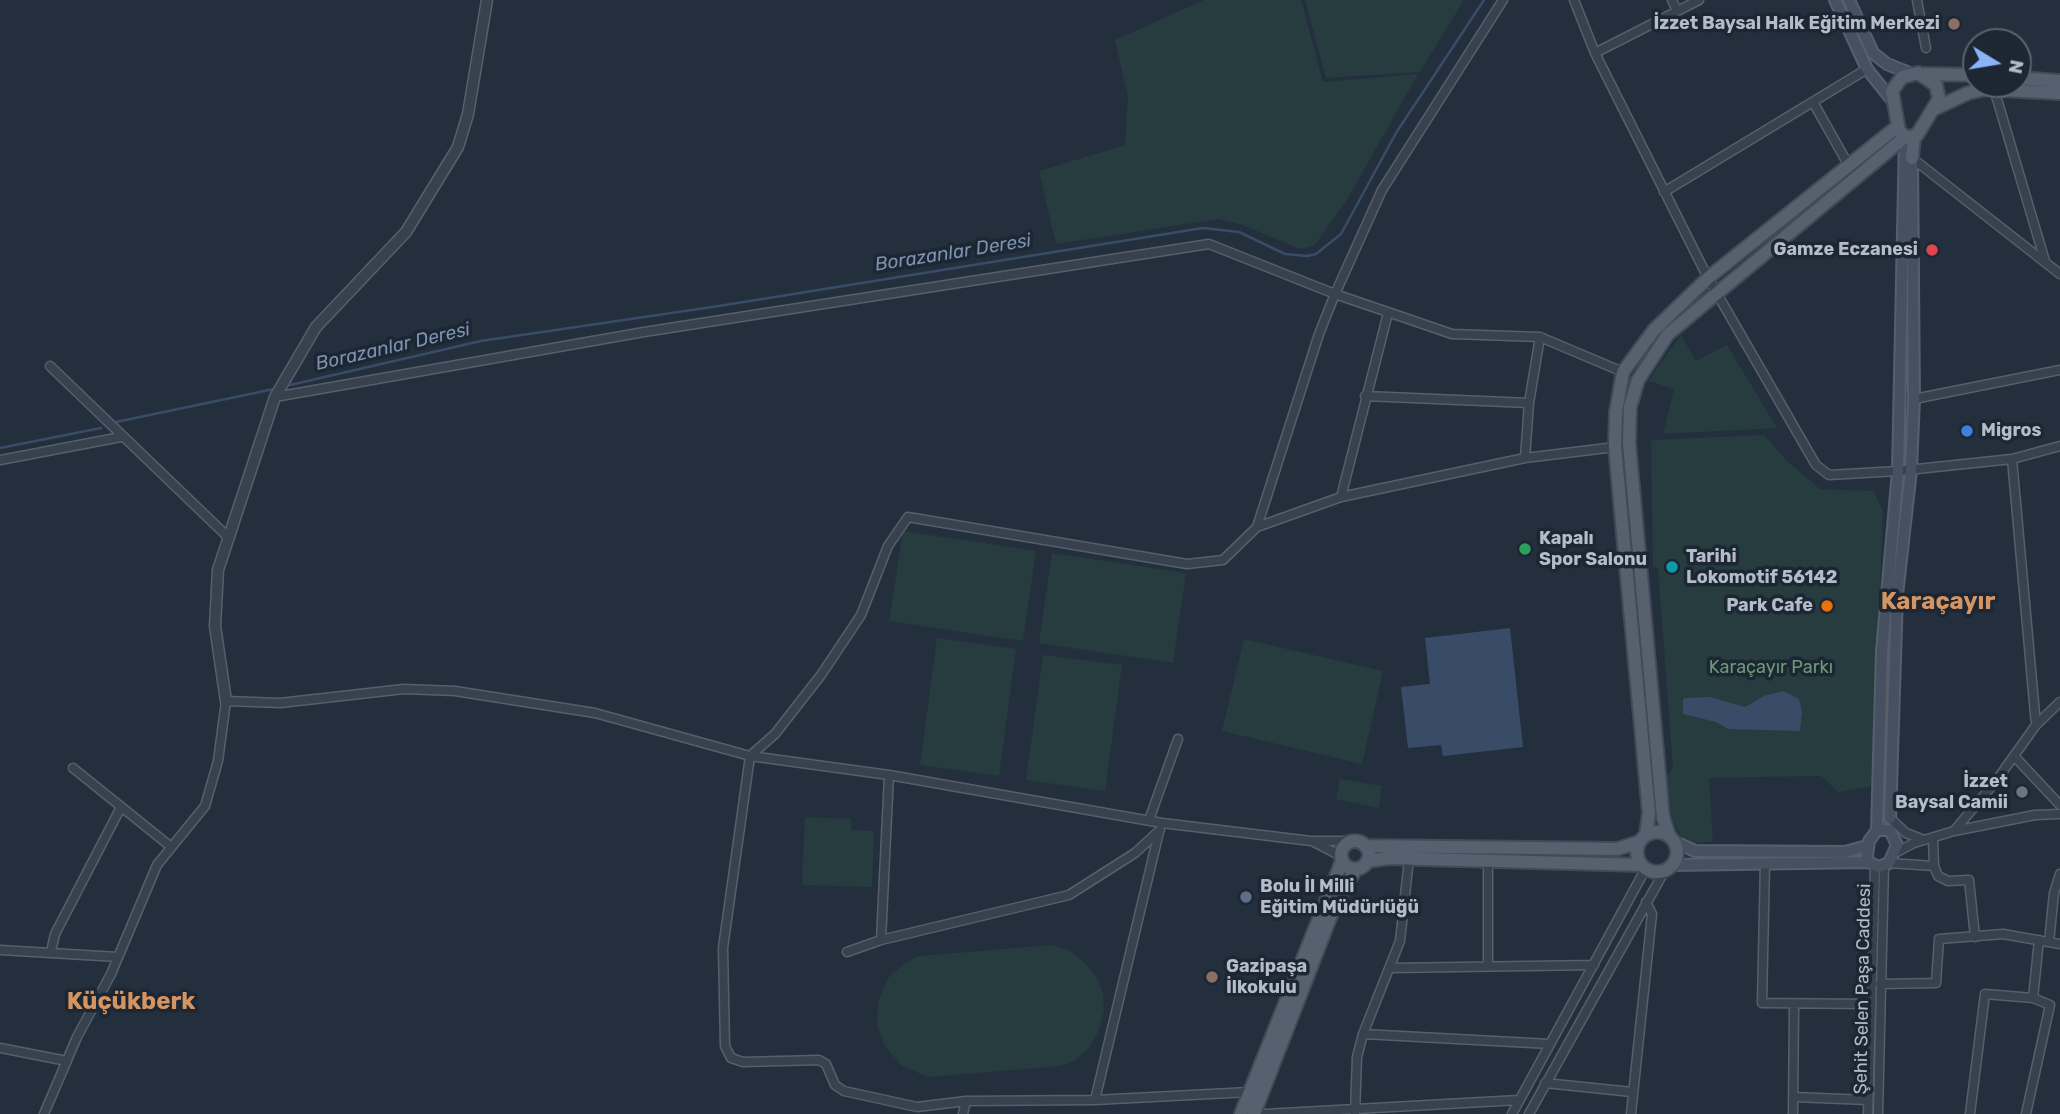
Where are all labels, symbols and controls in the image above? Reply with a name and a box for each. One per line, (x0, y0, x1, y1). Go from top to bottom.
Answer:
place label: İzzet Baysal Halk Eğitim Merkezi (1653, 13, 1940, 35)
marker: İzzet Baysal Halk Eğitim Merkezi (1946, 16, 1962, 32)
north arrow (1962, 28, 2032, 98)
text: N (2004, 58, 2029, 76)
water label: Borazanlar Deresi (873, 229, 1033, 277)
place label: Gamze Eczanesi (1774, 239, 1918, 261)
marker: Gamze Eczanesi (1924, 242, 1940, 258)
water label: Borazanlar Deresi (314, 318, 472, 376)
place label: Migros (1981, 420, 2042, 442)
marker: Migros (1959, 423, 1975, 439)
place label: Kapalı Spor Salonu (1539, 528, 1647, 570)
marker: Kapalı Spor Salonu (1517, 541, 1533, 557)
place label: Tarihi Lokomotif 56142 (1686, 546, 1837, 588)
marker: Tarihi Lokomotif 56142 (1664, 559, 1680, 575)
district label: Karaçayır (1881, 588, 1995, 616)
place label: Park Cafe (1726, 595, 1813, 617)
marker: Park Cafe (1819, 598, 1835, 614)
park label: Karaçayır Parkı (1709, 657, 1833, 679)
place label: İzzet Baysal Camii (1895, 771, 2008, 814)
marker: İzzet Baysal Camii (2014, 784, 2030, 800)
place label: Bolu İl Milli Eğitim Müdürlüğü (1260, 876, 1419, 918)
street label: Şehit Selen Paşa Caddesi (1850, 883, 1876, 1095)
marker: Bolu İl Milli Eğitim Müdürlüğü (1238, 889, 1254, 905)
place label: Gazipaşa İlkokulu (1226, 956, 1307, 998)
marker: Gazipaşa İlkokulu (1204, 969, 1220, 985)
district label: Küçükberk (67, 988, 195, 1016)

